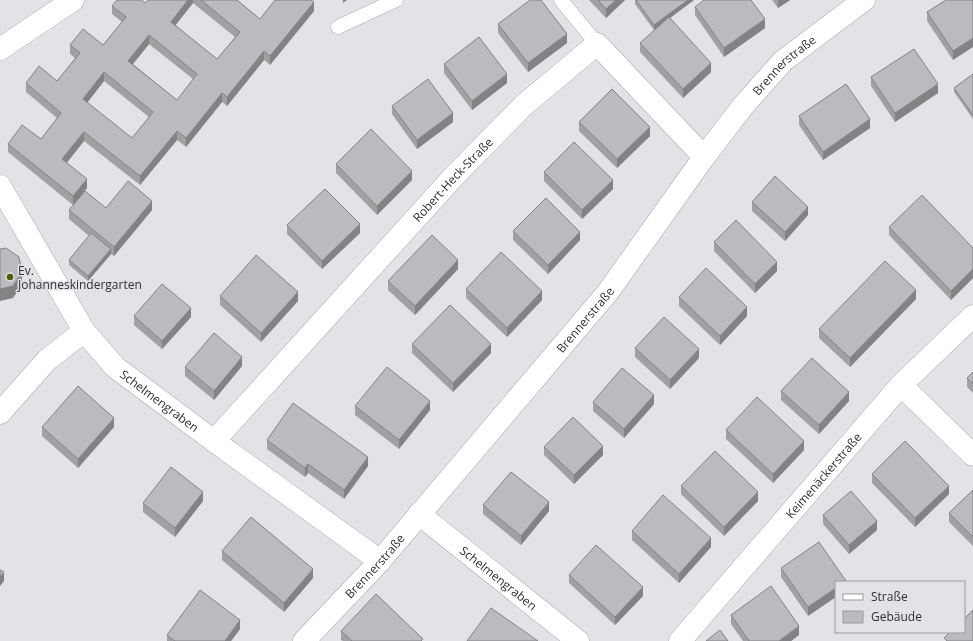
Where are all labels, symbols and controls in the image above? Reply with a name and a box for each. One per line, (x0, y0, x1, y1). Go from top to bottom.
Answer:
street label: Brennerstraße (748, 31, 819, 99)
street label: Robert-Heck-Straße (408, 133, 496, 225)
place label: Ev. Johanneskindergarten (17, 262, 142, 293)
marker: Ev. Johanneskindergarten (5, 272, 15, 282)
street label: Brennerstraße (552, 283, 618, 356)
street label: Schelmengraben (117, 365, 203, 436)
street label: Keimenäckerstraße (781, 428, 865, 522)
street label: Brennerstraße (341, 530, 408, 602)
street label: Schelmengraben (457, 542, 541, 614)
legend (835, 581, 965, 633)
text: Straße (871, 588, 908, 605)
text: Gebäude (871, 608, 922, 625)

